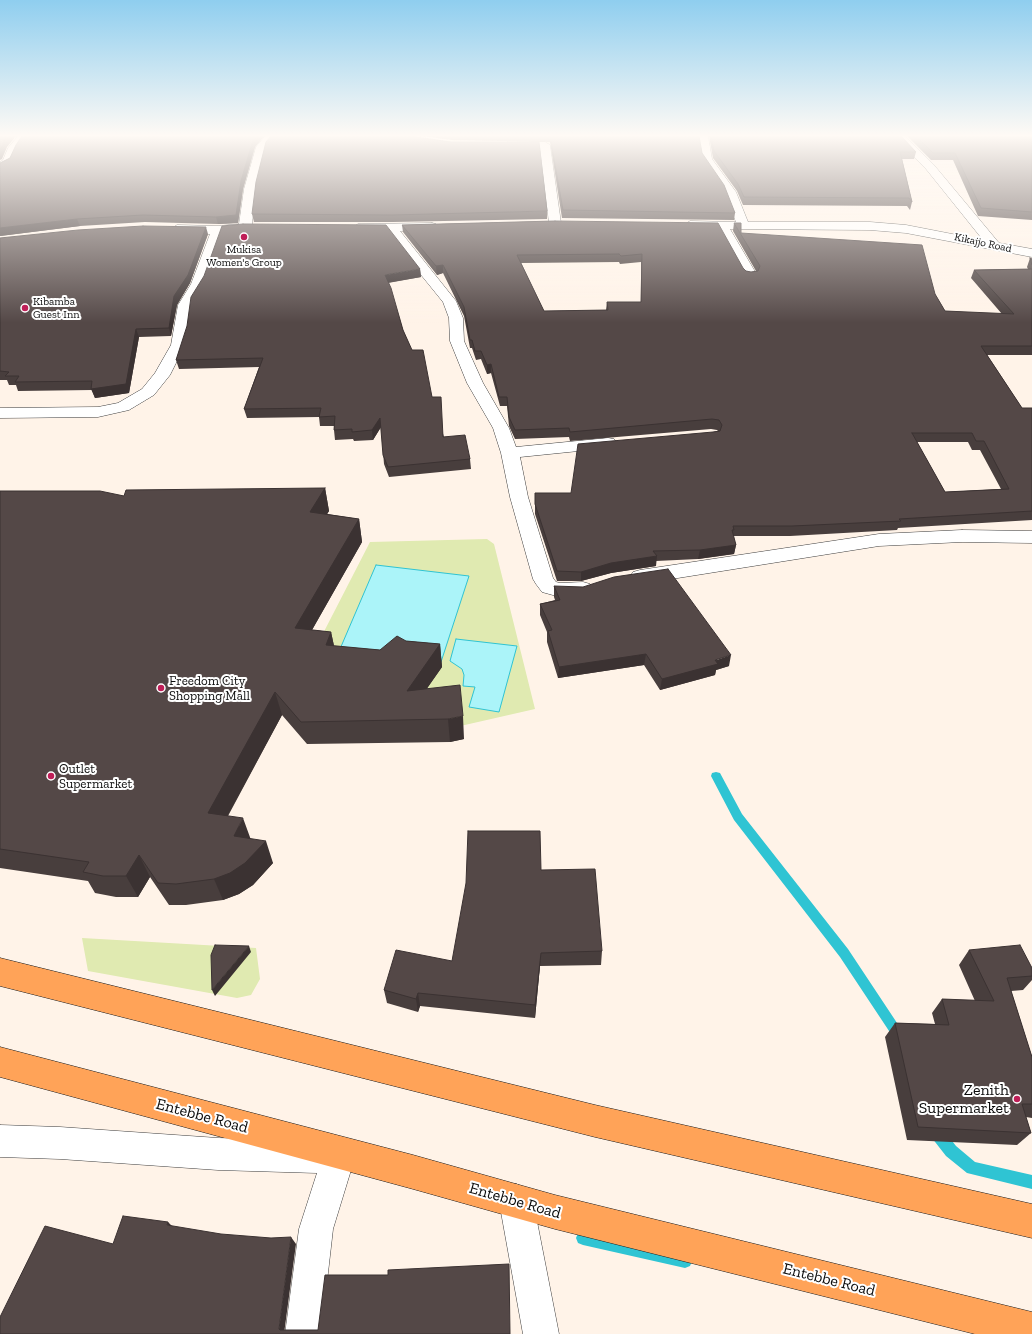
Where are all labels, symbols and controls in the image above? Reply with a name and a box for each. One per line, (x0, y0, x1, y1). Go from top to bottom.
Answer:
street label: Kikajjo Road (953, 230, 1013, 256)
marker: Mukisa Women's Group (239, 232, 249, 242)
place label: Mukisa Women's Group (206, 243, 282, 269)
place label: Kibamba Guest Inn (33, 295, 79, 321)
marker: Kibamba Guest Inn (20, 303, 30, 313)
place label: Freedom City Shopping Mall (169, 673, 250, 704)
marker: Freedom City Shopping Mall (156, 683, 166, 693)
place label: Outlet Supermarket (59, 761, 132, 792)
marker: Outlet Supermarket (46, 771, 56, 781)
place label: Zenith Supermarket (919, 1080, 1009, 1118)
street label: Entebbe Road (154, 1094, 250, 1138)
marker: Zenith Supermarket (1012, 1094, 1022, 1104)
street label: Entebbe Road (467, 1179, 563, 1223)
street label: Entebbe Road (781, 1259, 877, 1301)

